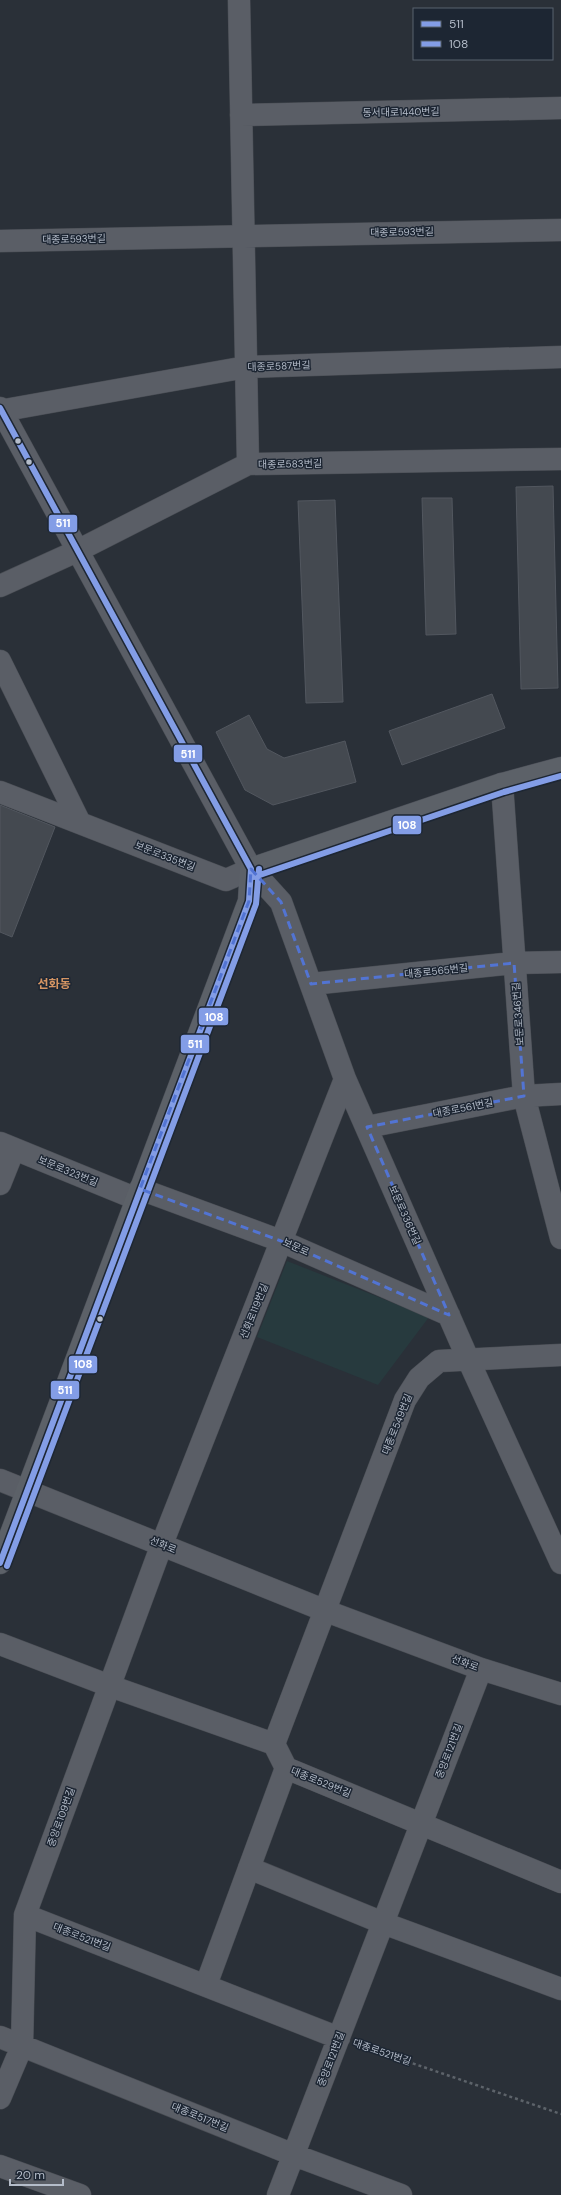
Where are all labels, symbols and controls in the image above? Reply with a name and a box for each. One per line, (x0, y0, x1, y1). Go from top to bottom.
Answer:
legend (413, 8, 553, 60)
text: 511 (449, 16, 464, 32)
text: 108 (449, 36, 468, 52)
street label: 동서대로1440번길 (362, 105, 440, 119)
street label: 대종로593번길 (370, 225, 434, 239)
street label: 대종로593번길 (42, 232, 106, 246)
street label: 대종로587번길 (247, 358, 311, 374)
unlabelled marker (13, 436, 23, 446)
unlabelled marker (24, 457, 34, 467)
street label: 대종로583번길 (258, 457, 322, 471)
line badge: 511 (48, 514, 78, 533)
text: 511 (56, 516, 70, 530)
line badge: 511 (173, 744, 203, 763)
text: 511 (181, 747, 195, 761)
line badge: 108 (392, 815, 422, 835)
text: 108 (398, 818, 416, 832)
street label: 보문로335번길 (133, 838, 197, 874)
street label: 대종로565번길 (403, 961, 469, 981)
district label: 선화동 (37, 976, 71, 992)
street label: 보문로346번길 (509, 981, 527, 1047)
line badge: 108 (198, 1007, 229, 1026)
text: 108 (205, 1010, 223, 1024)
line badge: 511 (180, 1034, 210, 1054)
text: 511 (188, 1037, 202, 1051)
street label: 대종로561번길 (432, 1096, 494, 1120)
street label: 보문로323번길 (36, 1153, 100, 1189)
street label: 보문로336번길 (386, 1183, 424, 1247)
street label: 보문로 (281, 1235, 311, 1259)
street label: 선화로119번길 (237, 1281, 271, 1341)
unlabelled marker (95, 1314, 105, 1324)
line badge: 108 (68, 1355, 98, 1374)
text: 108 (74, 1357, 92, 1371)
line badge: 511 (50, 1380, 80, 1400)
text: 511 (58, 1383, 72, 1397)
street label: 대종로549번길 (379, 1392, 415, 1456)
street label: 선화로 (148, 1534, 178, 1556)
street label: 선화로 (450, 1652, 480, 1674)
street label: 중앙로121번길 (433, 1722, 465, 1780)
street label: 대종로529번길 (289, 1764, 353, 1800)
street label: 중앙로109번길 (44, 1786, 78, 1848)
street label: 대종로521번길 (51, 1920, 113, 1954)
street label: 중앙로121번길 (315, 2030, 347, 2088)
street label: 대종로521번길 (351, 2036, 413, 2068)
street label: 대종로517번길 (169, 2100, 231, 2134)
scale bar (10, 2161, 63, 2187)
text: 20 m (16, 2167, 45, 2183)

